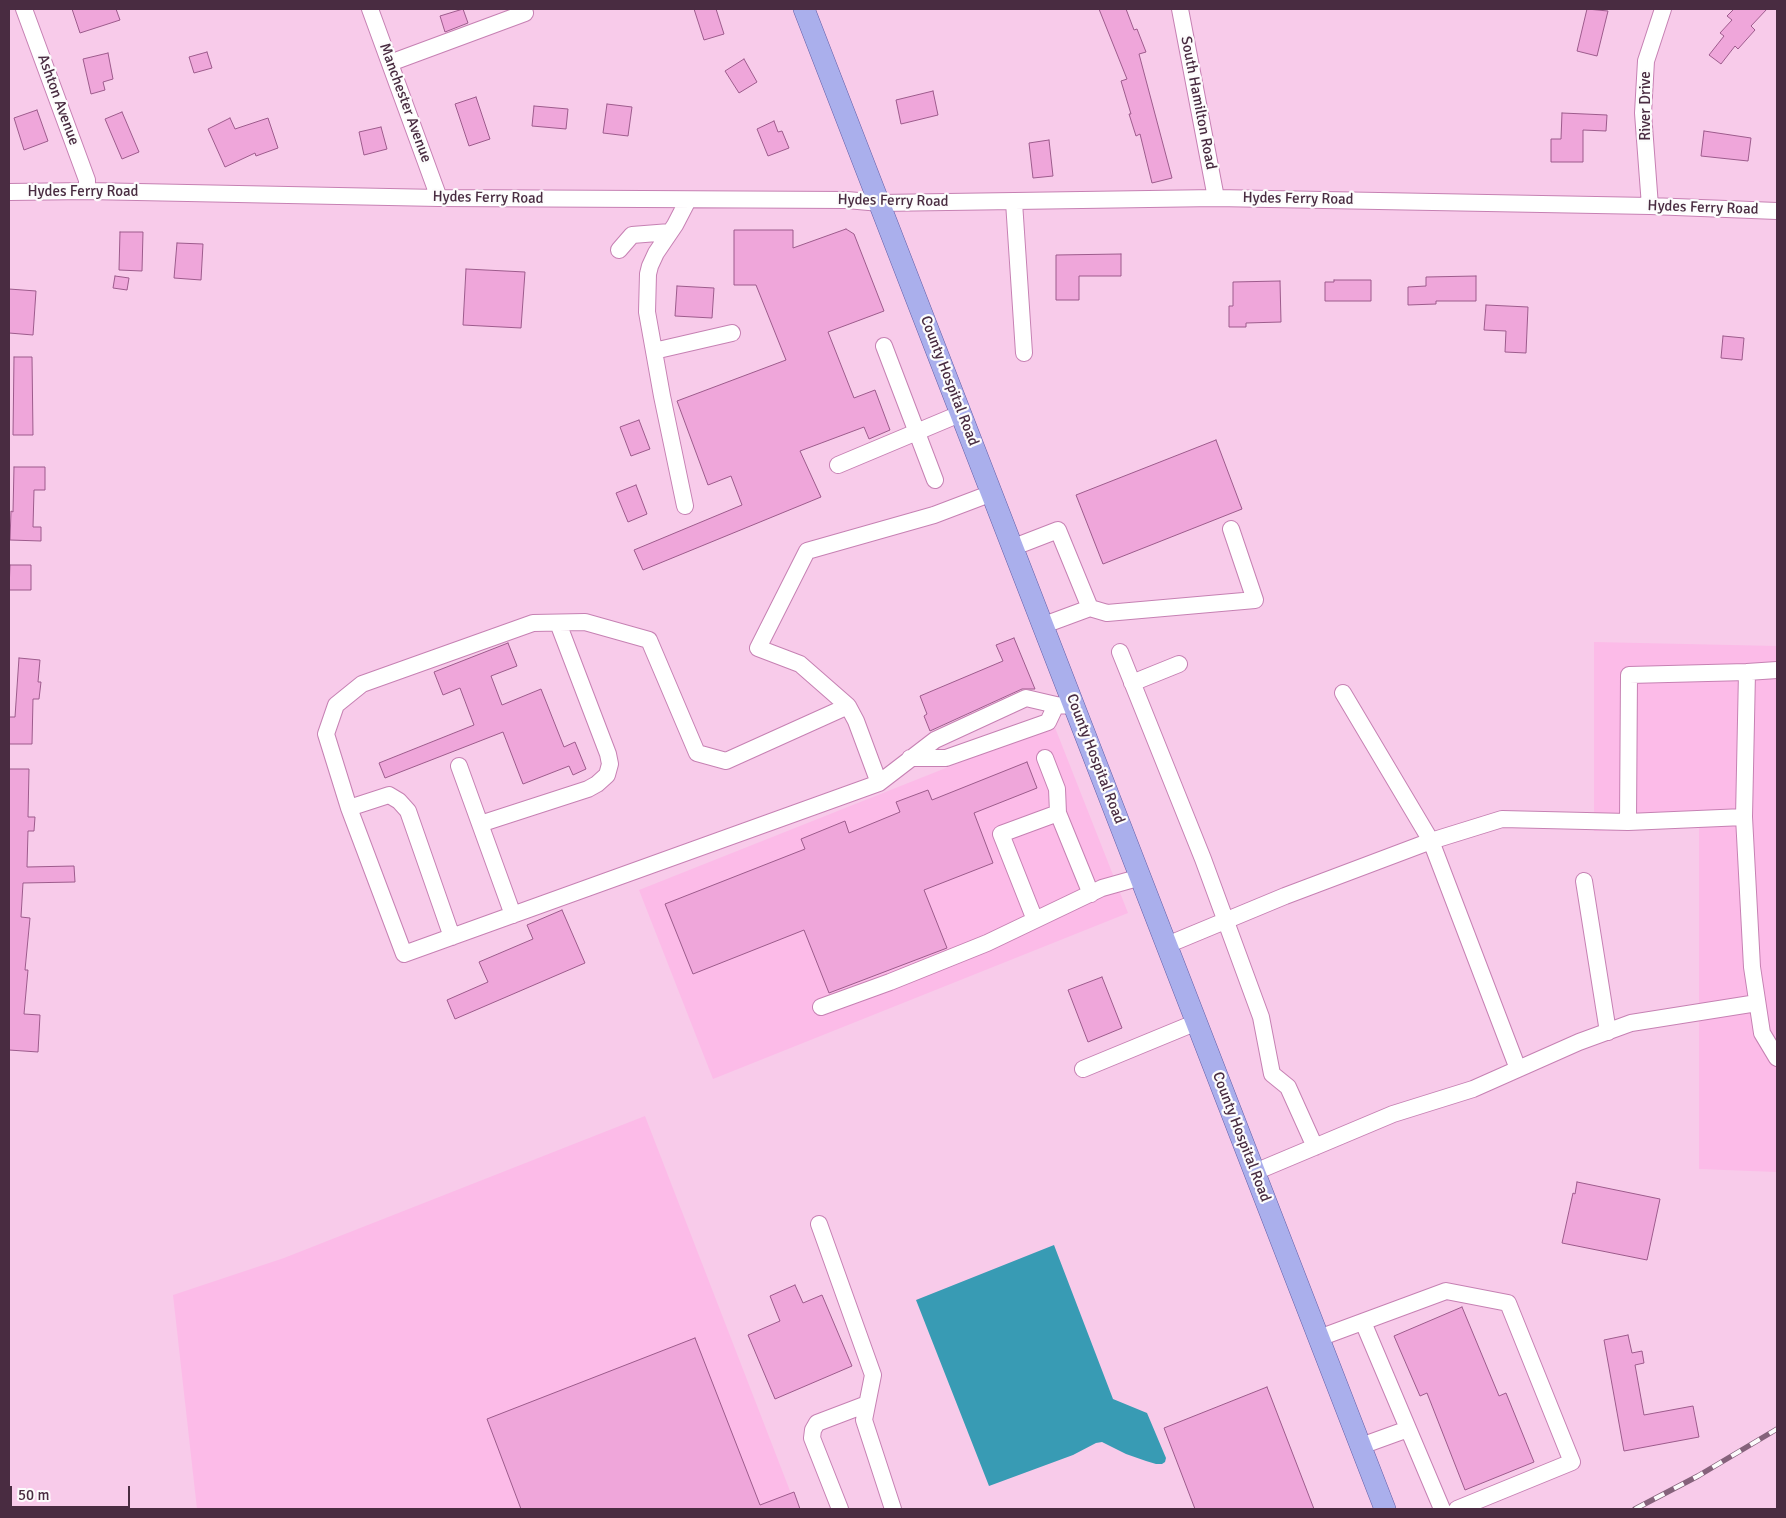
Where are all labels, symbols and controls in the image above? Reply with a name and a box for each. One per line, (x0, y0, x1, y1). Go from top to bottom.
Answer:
street label: South Hamilton Road (1176, 35, 1220, 171)
street label: Manchester Avenue (375, 41, 435, 165)
street label: Ashton Avenue (33, 52, 83, 148)
street label: River Drive (1637, 71, 1655, 141)
street label: Hydes Ferry Road (27, 183, 139, 201)
street label: Hydes Ferry Road (432, 188, 544, 208)
street label: Hydes Ferry Road (1242, 189, 1354, 209)
street label: Hydes Ferry Road (837, 191, 949, 211)
street label: Hydes Ferry Road (1647, 197, 1759, 219)
street label: County Hospital Road (916, 313, 982, 449)
street label: County Hospital Road (1062, 691, 1128, 827)
street label: County Hospital Road (1208, 1069, 1274, 1205)
scale bar (12, 1476, 132, 1508)
text: 50 m (18, 1486, 49, 1504)

